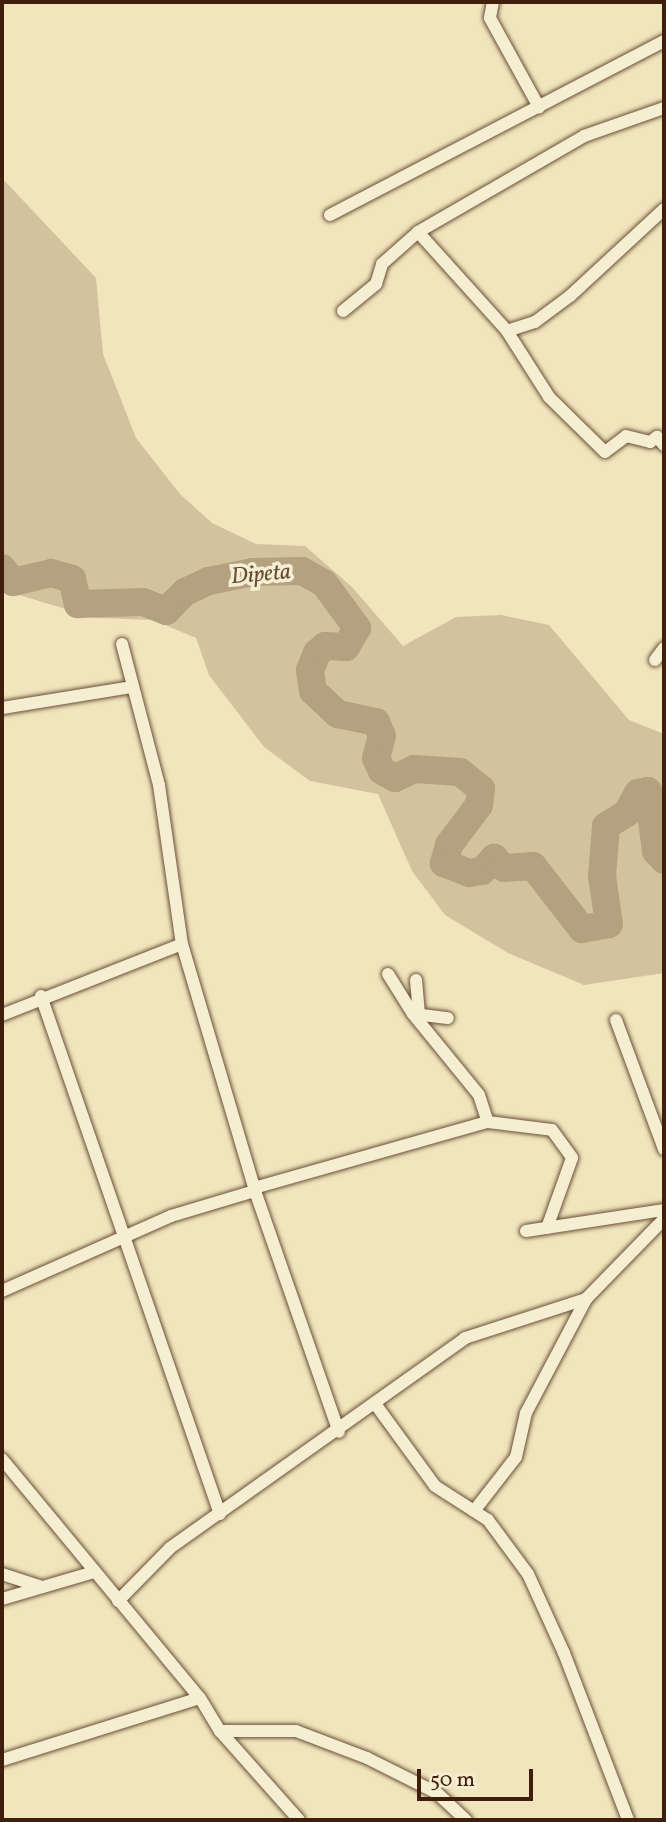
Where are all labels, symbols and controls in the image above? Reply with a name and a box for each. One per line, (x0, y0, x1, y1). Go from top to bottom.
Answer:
water label: Dipeta (230, 559, 292, 591)
scale bar (421, 1756, 536, 1800)
text: 50 m (430, 1766, 475, 1795)

